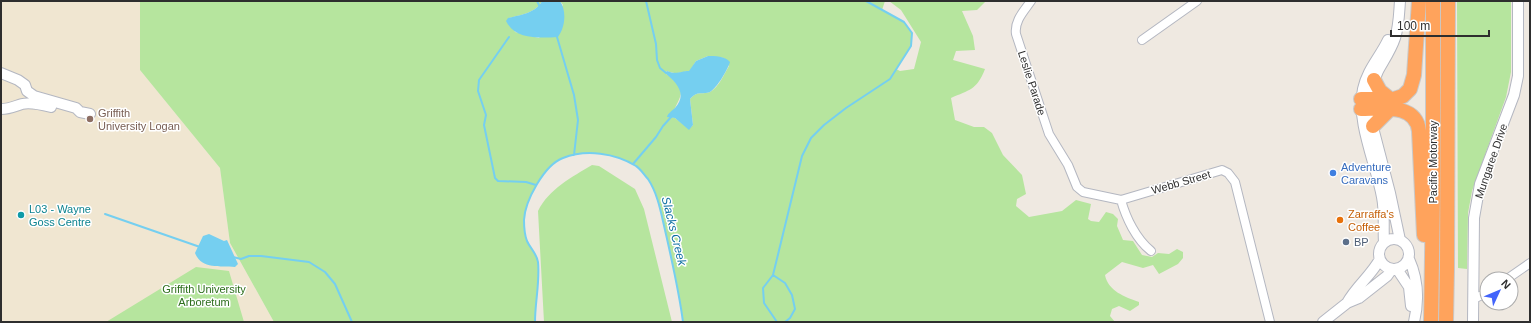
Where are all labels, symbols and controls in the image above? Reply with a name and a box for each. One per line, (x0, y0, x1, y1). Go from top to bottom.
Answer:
scale bar (1391, 12, 1489, 38)
text: 100 m (1397, 19, 1430, 33)
street label: Leslie Parade (1016, 49, 1048, 117)
place label: Griffith University Logan (98, 107, 180, 132)
marker: Griffith University Logan (85, 114, 95, 124)
street label: Pacific Motorway (1427, 120, 1439, 204)
street label: Mungaree Drive (1473, 122, 1509, 200)
place label: Adventure Caravans (1341, 161, 1391, 186)
street label: Webb Street (1150, 168, 1212, 196)
marker: Adventure Caravans (1328, 168, 1338, 178)
water label: Slacks Creek (659, 195, 690, 268)
place label: L03 - Wayne Goss Centre (29, 203, 91, 228)
place label: Zarraffa's Coffee (1348, 208, 1394, 233)
marker: L03 - Wayne Goss Centre (16, 210, 26, 220)
marker: Zarraffa's Coffee (1335, 215, 1345, 225)
place label: BP (1354, 236, 1369, 248)
marker: BP (1341, 237, 1351, 247)
north arrow (1479, 271, 1519, 311)
text: N (1499, 277, 1513, 291)
park label: Griffith University Arboretum (162, 283, 246, 308)

